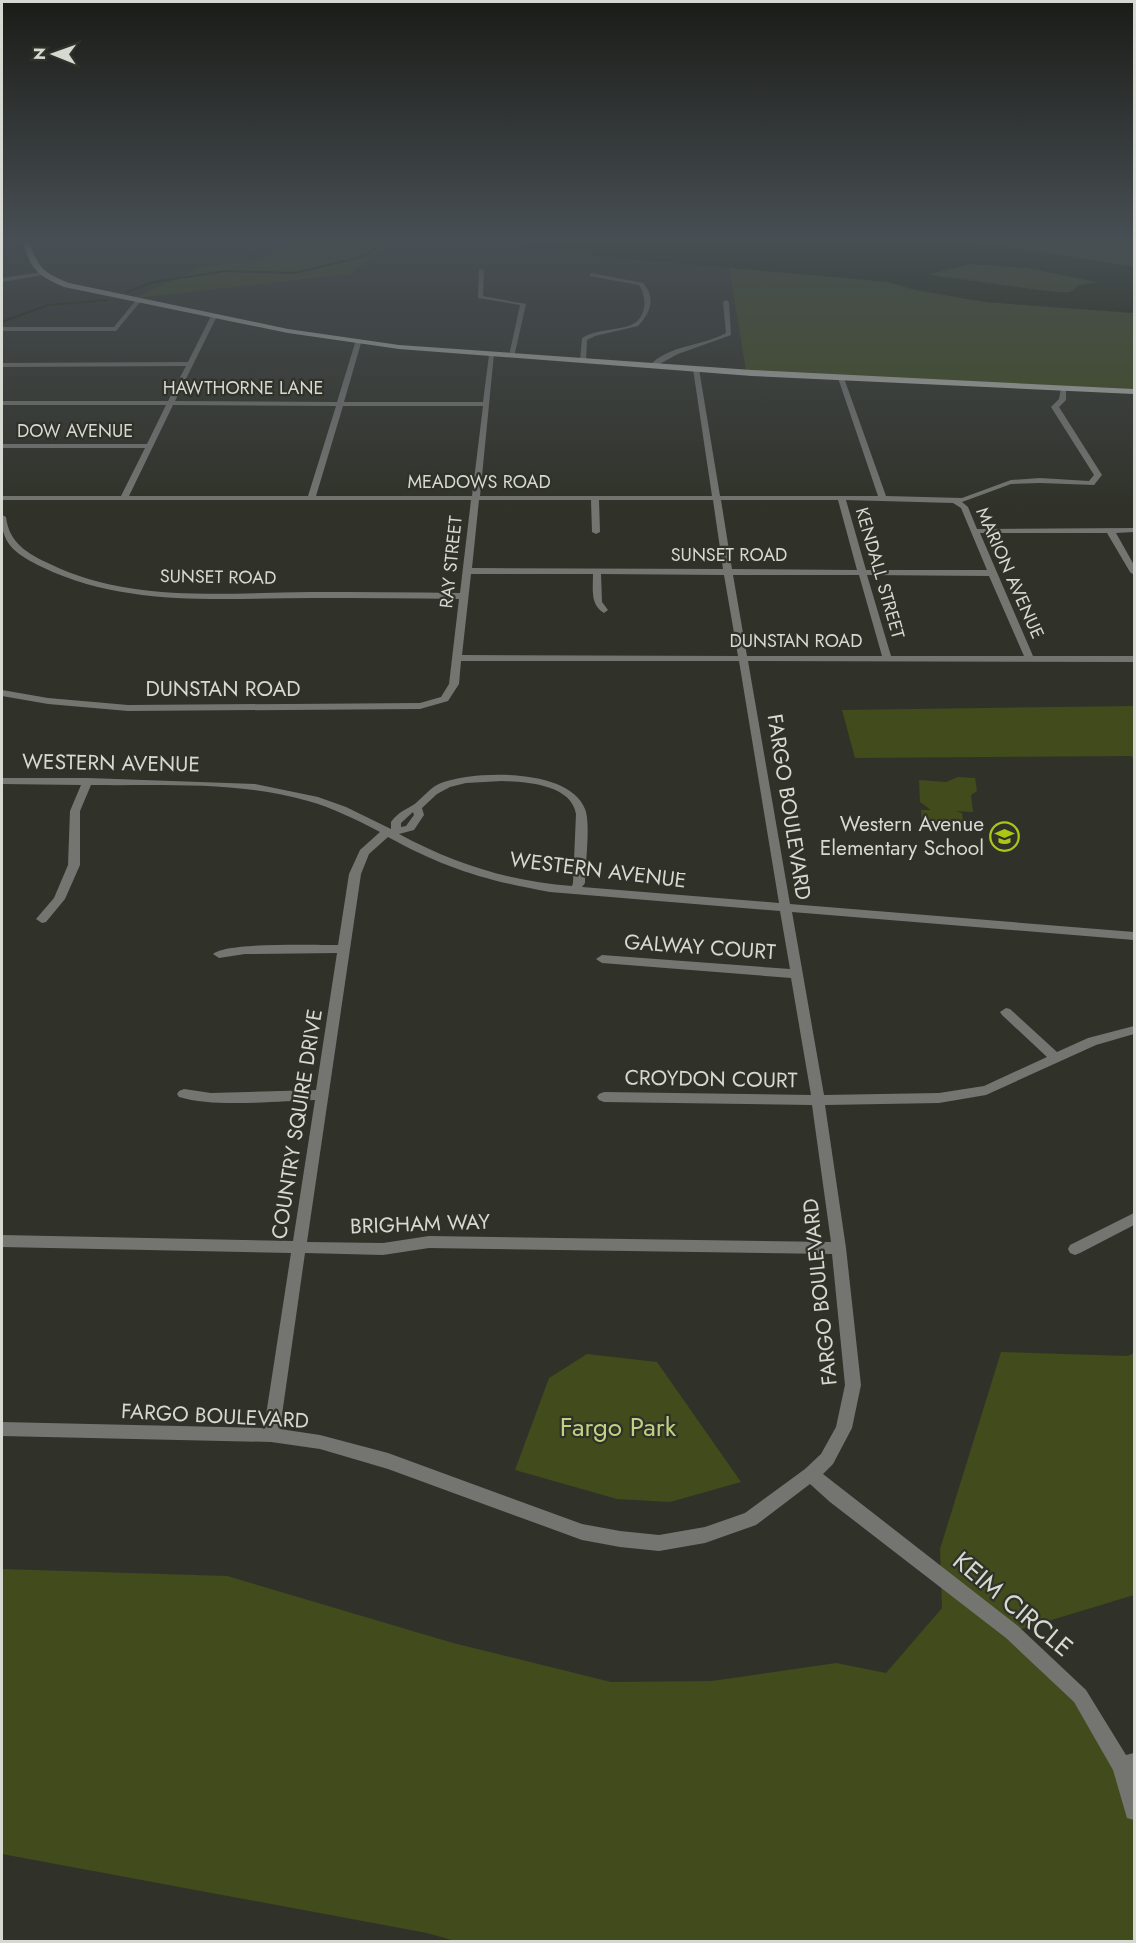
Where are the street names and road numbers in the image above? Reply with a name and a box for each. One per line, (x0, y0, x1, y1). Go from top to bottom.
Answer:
street label: HAWTHORNE LANE (163, 375, 323, 401)
street label: DOW AVENUE (17, 418, 133, 444)
street label: MEADOWS ROAD (407, 469, 551, 495)
street label: MARION AVENUE (969, 503, 1051, 643)
street label: KENDALL STREET (849, 504, 911, 642)
street label: RAY STREET (433, 514, 469, 609)
street label: SUNSET ROAD (671, 542, 787, 568)
street label: SUNSET ROAD (160, 563, 276, 591)
street label: DUNSTAN ROAD (729, 628, 863, 654)
street label: DUNSTAN ROAD (145, 674, 301, 704)
street label: FARGO BOULEVARD (759, 712, 819, 902)
street label: WESTERN AVENUE (22, 746, 200, 780)
street label: WESTERN AVENUE (508, 844, 688, 896)
street label: GALWAY COURT (623, 927, 777, 967)
street label: COUNTRY SQUIRE DRIVE (264, 1007, 330, 1241)
street label: CROYDON COURT (624, 1062, 798, 1096)
street label: FARGO BOULEVARD (795, 1197, 845, 1387)
street label: BRIGHAM WAY (350, 1207, 491, 1241)
street label: FARGO BOULEVARD (120, 1396, 310, 1436)
street label: KEIM CIRCLE (945, 1542, 1081, 1666)

